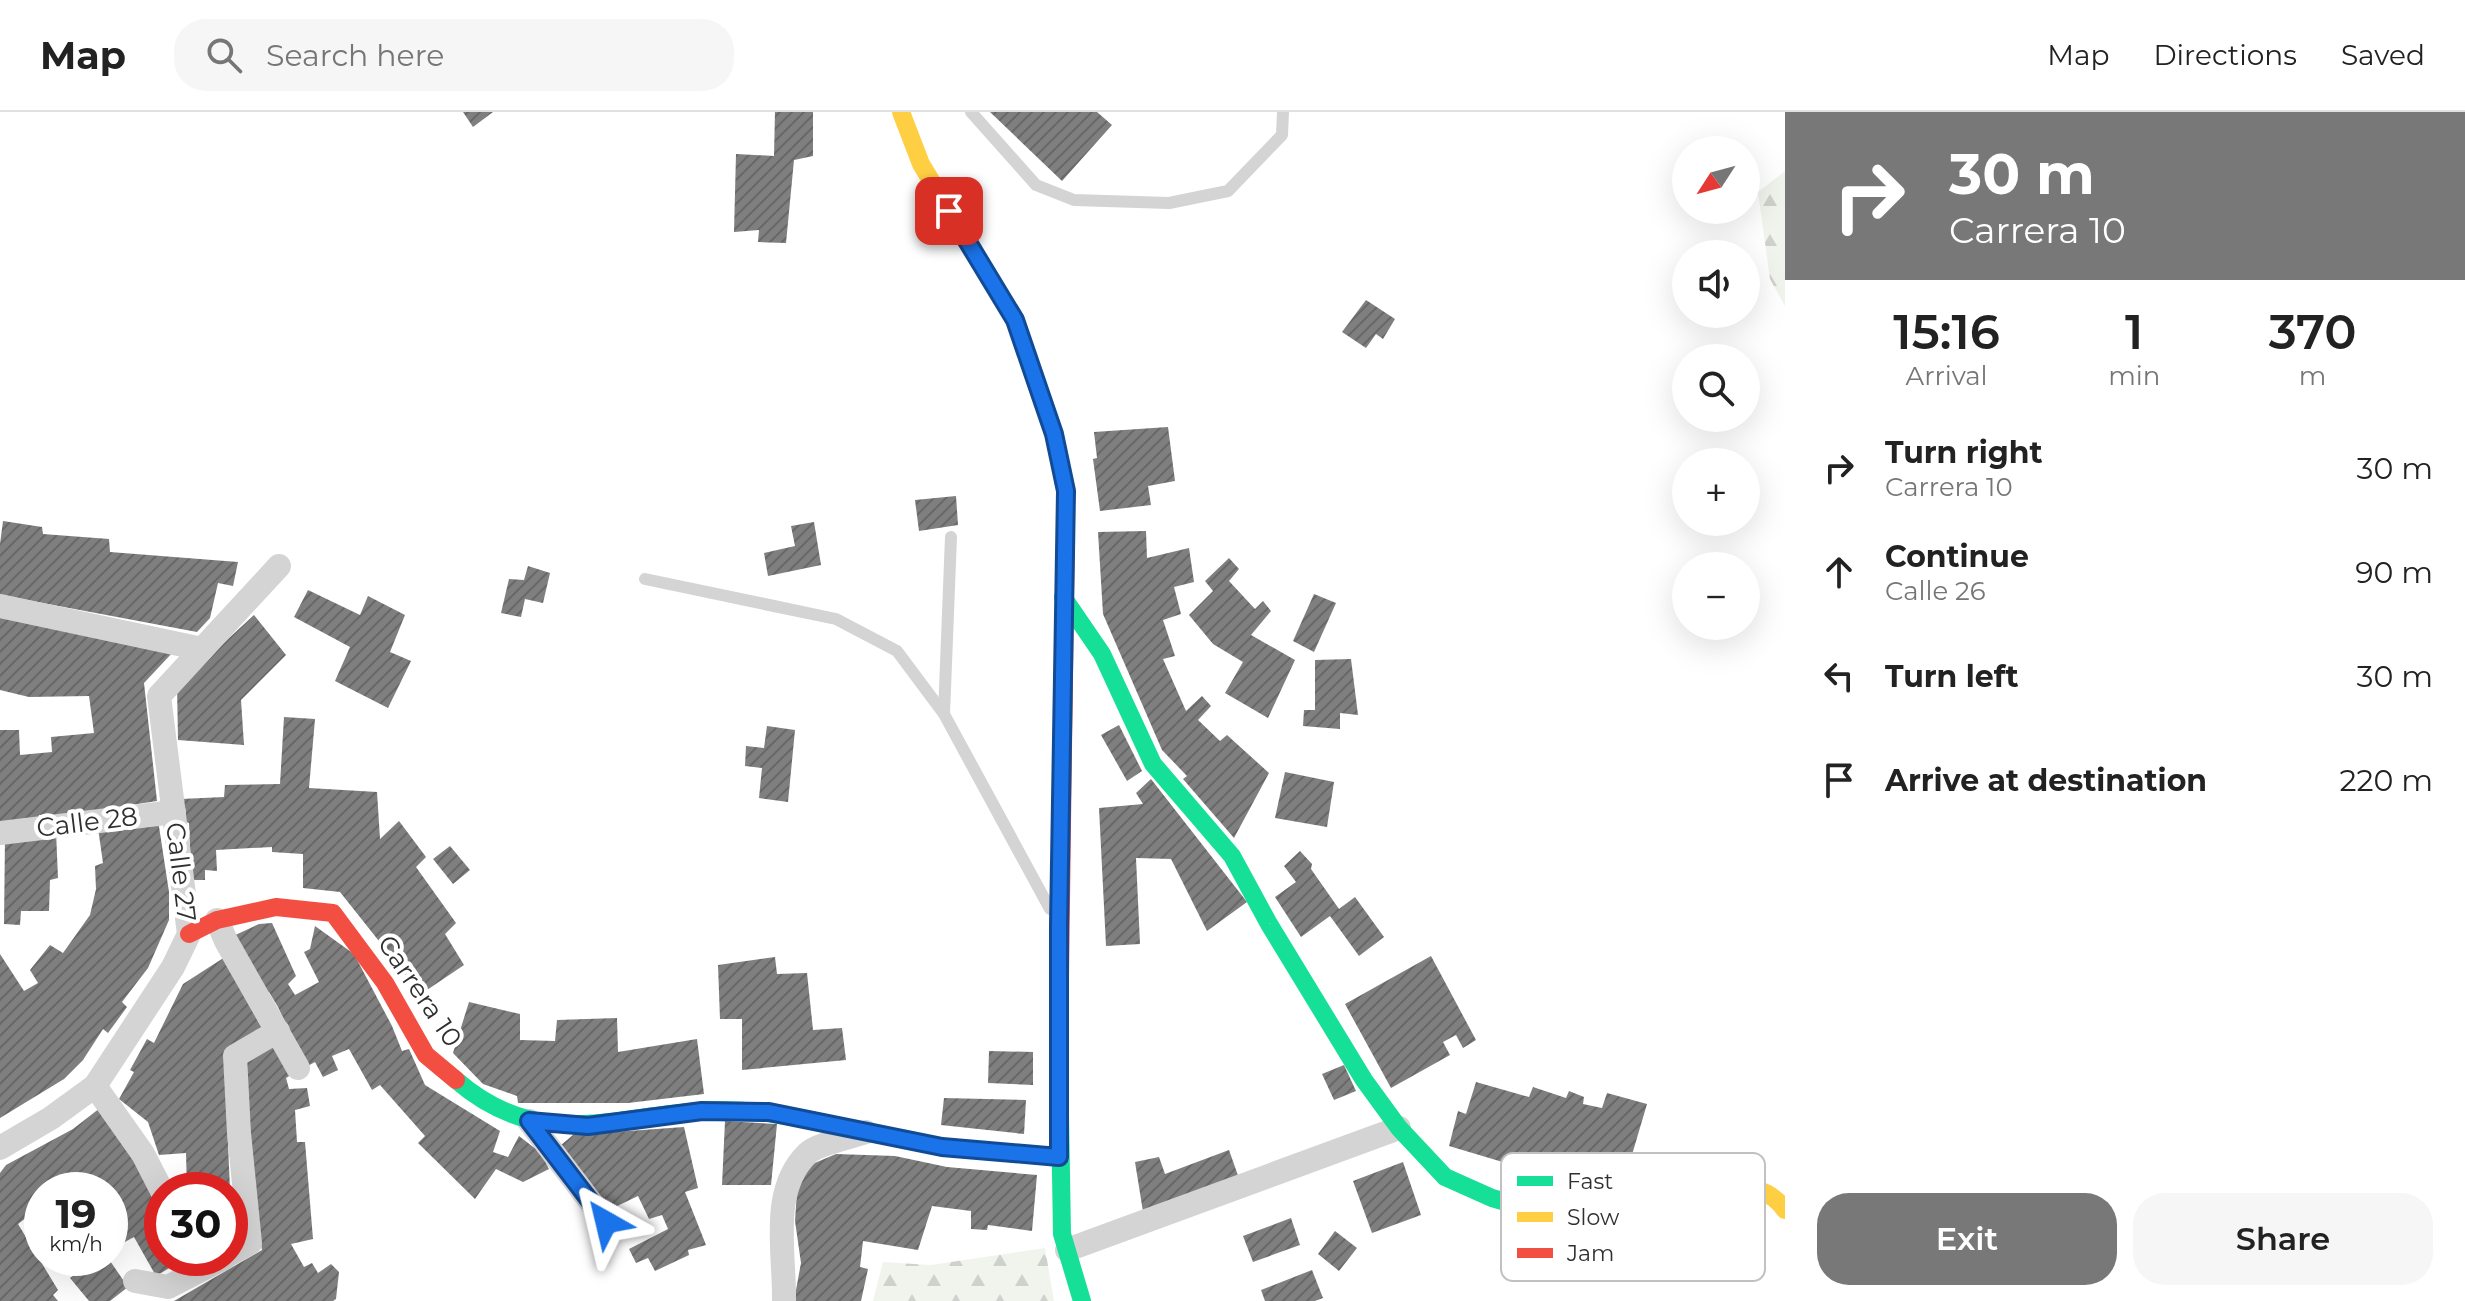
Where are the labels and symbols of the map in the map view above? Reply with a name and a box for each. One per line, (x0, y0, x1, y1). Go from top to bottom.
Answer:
north arrow (1672, 136, 1760, 224)
pin (915, 177, 983, 245)
street label: Calle 28 (35, 800, 139, 844)
street label: Calle 27 (159, 820, 203, 924)
street label: Carrera 10 (371, 929, 469, 1053)
legend (1501, 1153, 1765, 1281)
text: Fast (1567, 1168, 1613, 1195)
speed limit sign: 30 (144, 1172, 248, 1276)
position arrow (564, 1180, 648, 1264)
text: Slow (1567, 1204, 1620, 1231)
text: Jam (1566, 1240, 1614, 1267)

